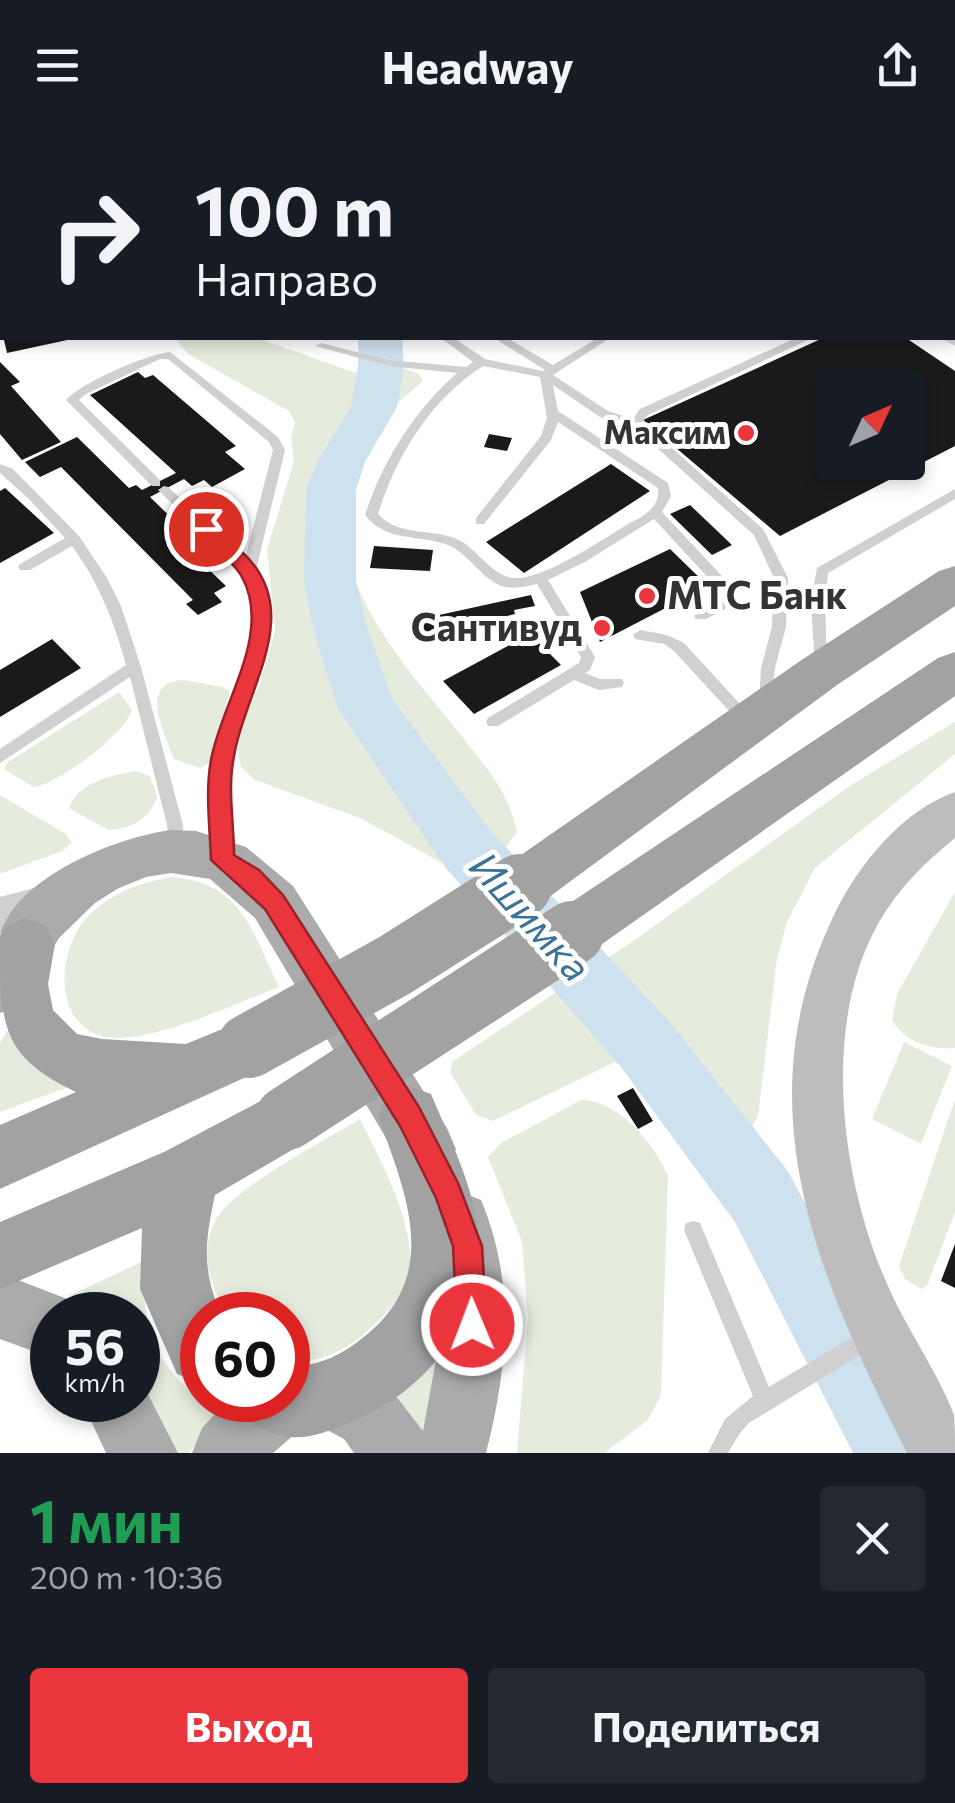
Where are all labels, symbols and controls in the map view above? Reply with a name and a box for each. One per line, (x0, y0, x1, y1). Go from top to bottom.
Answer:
icon: menu (30, 38, 85, 93)
text: Headway (381, 38, 574, 93)
icon: share (870, 38, 925, 93)
text: 100 m (195, 165, 394, 250)
icon: right (30, 170, 160, 300)
text: Направо (195, 250, 378, 305)
north arrow (815, 370, 925, 480)
map controls (815, 370, 925, 480)
place label: Максим (604, 411, 726, 451)
marker: Максим (735, 422, 757, 444)
pin (164, 487, 249, 572)
icon: arrive (179, 502, 234, 557)
place label: МТС Банк (667, 570, 847, 617)
marker: МТС Банк (636, 585, 658, 607)
place label: Сантивуд (411, 602, 582, 649)
marker: Сантивуд (591, 617, 613, 639)
water label: Ишимка (461, 841, 603, 990)
position arrow (420, 1273, 524, 1377)
speed limit sign: 60 (180, 1292, 310, 1422)
text: 56 (65, 1314, 125, 1375)
text: km/h (65, 1367, 125, 1397)
text: 1 мин (30, 1482, 183, 1555)
button: close (820, 1486, 925, 1591)
text: 200 m · 10:36 (30, 1556, 223, 1596)
button: Выход (30, 1668, 468, 1783)
button: Поделиться (488, 1668, 925, 1783)

